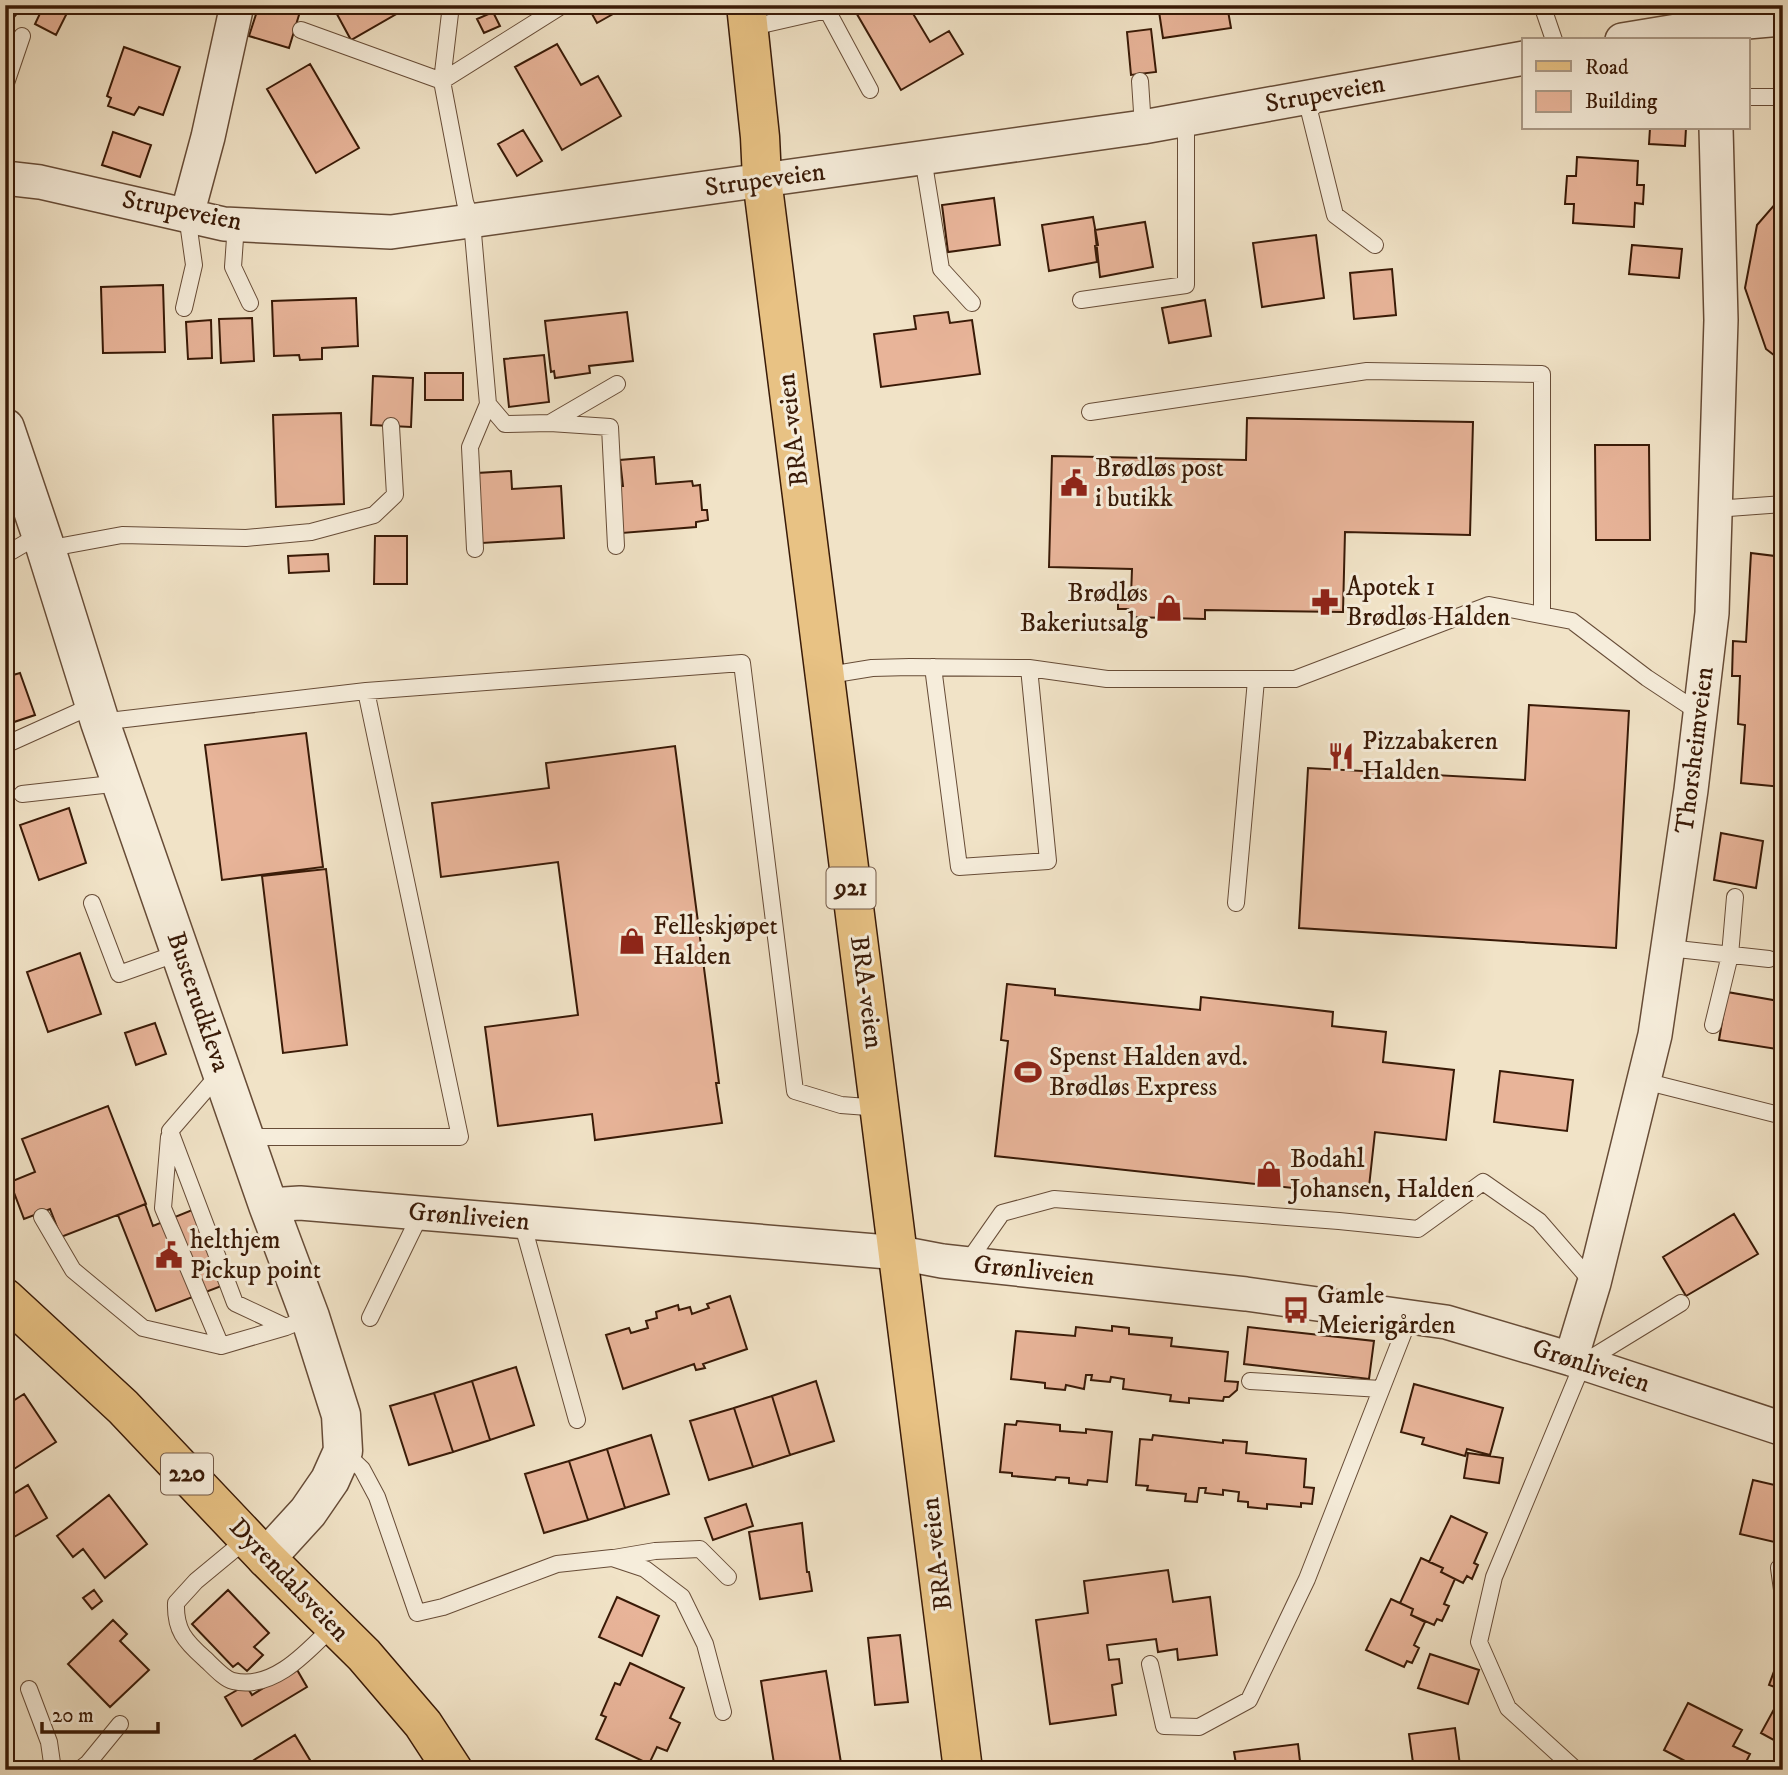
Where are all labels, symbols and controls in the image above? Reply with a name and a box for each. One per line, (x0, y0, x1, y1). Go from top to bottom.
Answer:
legend (1522, 38, 1750, 130)
text: Road (1585, 55, 1629, 81)
street label: Strupeveien (1262, 67, 1388, 121)
text: Building (1585, 89, 1658, 115)
street label: Strupeveien (703, 155, 828, 205)
street label: Strupeveien (119, 183, 245, 239)
street label: BRA-veien (770, 371, 816, 489)
place label: Brødløs post i butikk (1095, 452, 1224, 515)
public building icon: Brødløs post i butikk (1059, 468, 1089, 498)
place label: Apotek 1 Brødløs Halden (1346, 571, 1511, 634)
place label: Brødløs Bakeriutsalg (1020, 577, 1148, 640)
pharmacy icon: Apotek 1 Brødløs Halden (1310, 587, 1340, 617)
shop icon: Brødløs Bakeriutsalg (1154, 593, 1184, 623)
street label: Thorsheimveien (1668, 664, 1722, 835)
place label: Pizzabakeren Halden (1362, 725, 1498, 788)
restaurant icon: Pizzabakeren Halden (1326, 741, 1356, 771)
road number: 921 (826, 868, 876, 908)
place label: Felleskjøpet Halden (653, 910, 778, 973)
shop icon: Felleskjøpet Halden (617, 926, 647, 956)
street label: Busterudkleva (159, 928, 237, 1076)
street label: BRA-veien (842, 933, 890, 1051)
place label: Spenst Halden avd. Brødløs Express (1049, 1041, 1248, 1104)
sports icon: Spenst Halden avd. Brødløs Express (1013, 1057, 1043, 1087)
place label: Bodahl Johansen, Halden (1288, 1143, 1475, 1206)
shop icon: Bodahl Johansen, Halden (1254, 1159, 1284, 1189)
street label: Grønliveien (407, 1195, 532, 1239)
place label: helthjem Pickup point (190, 1224, 321, 1287)
public building icon: helthjem Pickup point (154, 1240, 184, 1270)
street label: Grønliveien (972, 1248, 1097, 1294)
place label: Gamle Meierigården (1317, 1279, 1456, 1342)
bus stop icon: Gamle Meierigården (1281, 1295, 1311, 1325)
street label: Grønliveien (1528, 1331, 1654, 1401)
road number: 220 (161, 1454, 213, 1494)
street label: BRA-veien (914, 1495, 960, 1613)
street label: Dyrendalsveien (222, 1511, 357, 1649)
scale bar (42, 1691, 158, 1735)
text: 20 m (52, 1703, 94, 1729)

